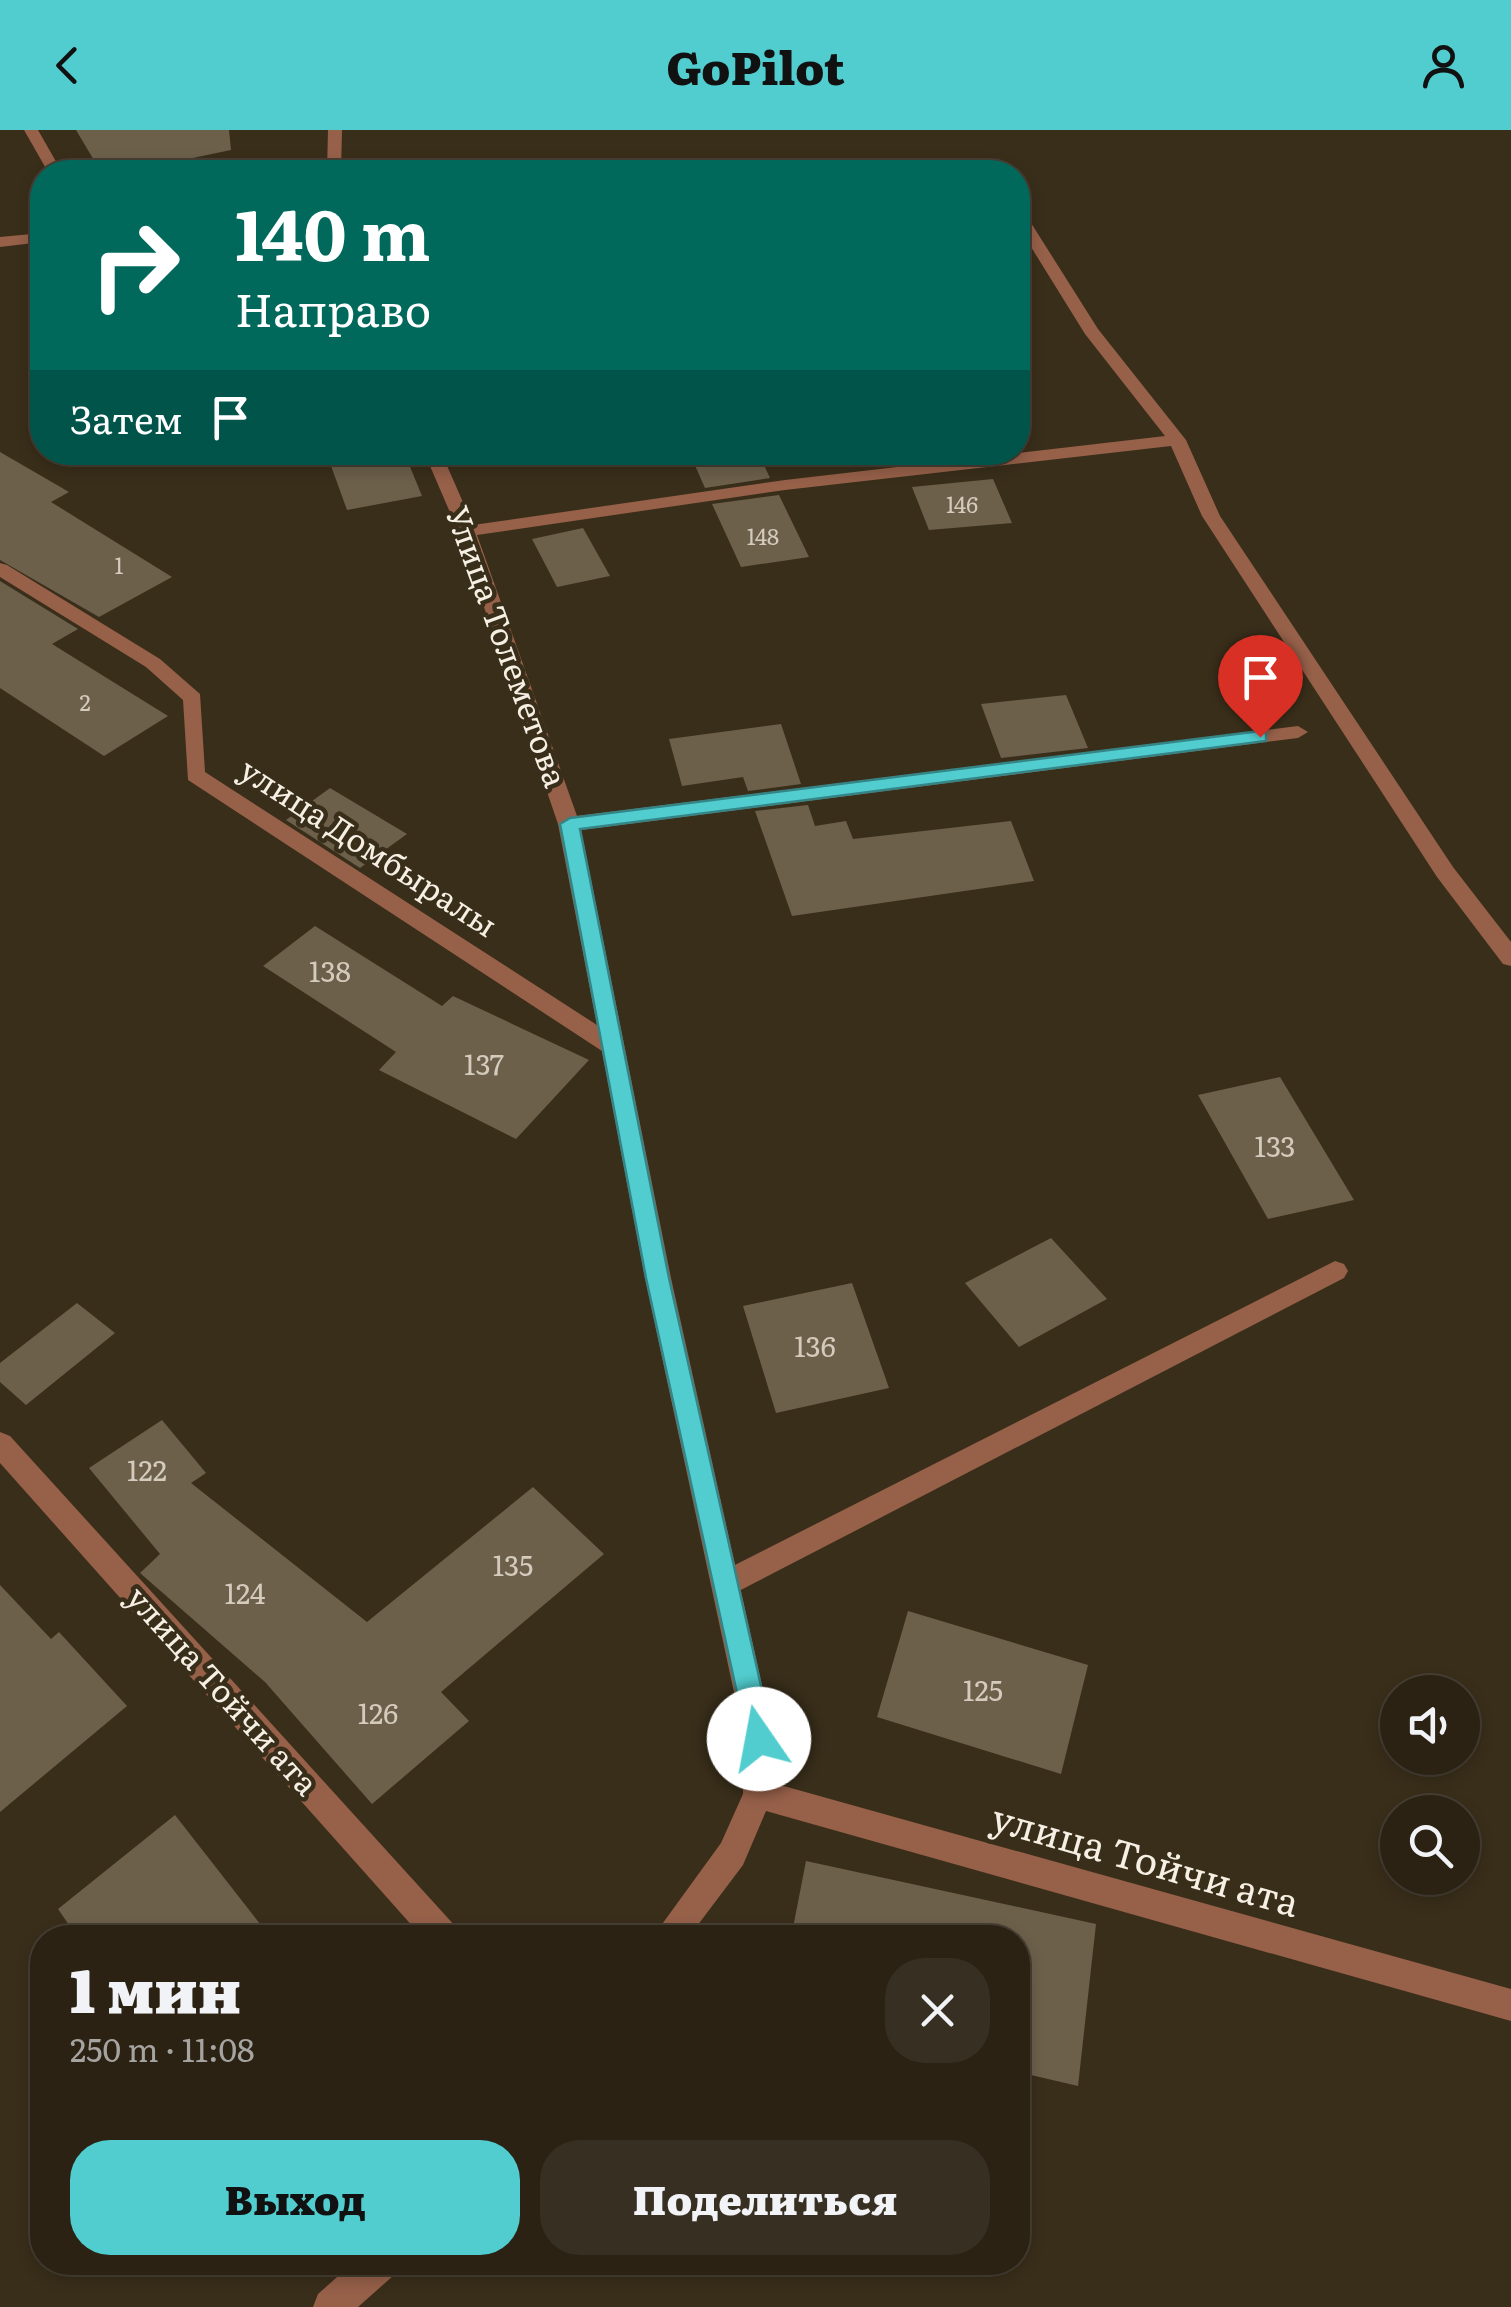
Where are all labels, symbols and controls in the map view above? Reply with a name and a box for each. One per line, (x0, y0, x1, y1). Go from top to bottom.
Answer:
text: GoPilot (666, 32, 845, 99)
icon: back (40, 38, 95, 93)
icon: person (1416, 38, 1471, 93)
text: 140 m (235, 179, 430, 283)
icon: right (70, 200, 200, 330)
text: Направо (235, 274, 431, 341)
text: Затем (70, 389, 183, 446)
icon: arrive (203, 390, 258, 445)
house number: 146 (946, 487, 978, 520)
street label: Улица Толеметова (436, 499, 582, 794)
house number: 148 (747, 519, 779, 552)
house number: 1 (115, 548, 124, 581)
pin (1218, 635, 1303, 738)
icon: arrive (1233, 650, 1288, 705)
house number: 2 (79, 685, 91, 718)
street label: улица Домбыралы (231, 744, 508, 947)
house number: 138 (309, 949, 351, 991)
house number: 137 (464, 1042, 504, 1084)
house number: 133 (1255, 1124, 1295, 1166)
house number: 136 (794, 1324, 836, 1366)
house number: 122 (127, 1448, 167, 1490)
house number: 135 (493, 1543, 533, 1585)
house number: 124 (224, 1571, 266, 1613)
street label: улица Тойчи ата (117, 1574, 332, 1805)
house number: 125 (963, 1668, 1003, 1710)
map controls (1380, 1675, 1480, 1895)
button: sound (1380, 1675, 1480, 1775)
position arrow (707, 1687, 811, 1791)
house number: 126 (358, 1691, 398, 1733)
street label: улица Тойчи ата (985, 1786, 1307, 1929)
button: search (1380, 1795, 1480, 1895)
text: 1 мин (70, 1942, 241, 2031)
button: close (885, 1958, 990, 2063)
text: 250 m · 11:08 (70, 2024, 255, 2072)
button: Выход (70, 2140, 520, 2255)
button: Поделиться (540, 2140, 990, 2255)

